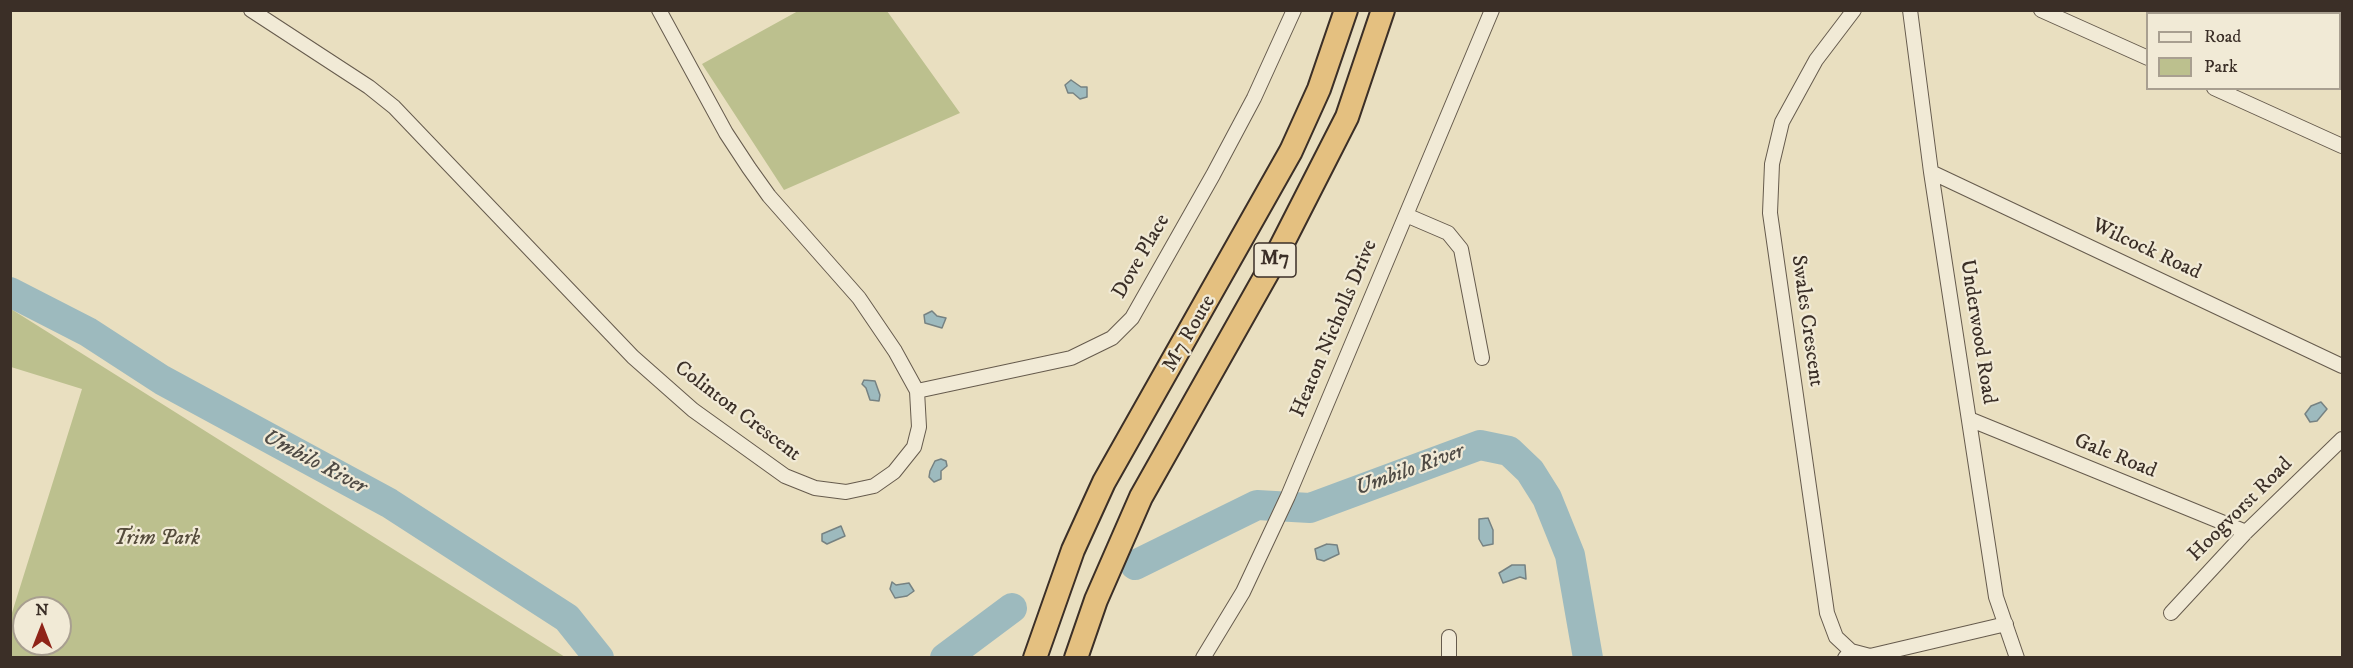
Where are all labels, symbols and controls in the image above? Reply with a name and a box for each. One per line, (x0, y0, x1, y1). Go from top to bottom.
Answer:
legend (2146, 12, 2341, 90)
text: Road (2204, 26, 2241, 48)
text: Park (2204, 56, 2238, 78)
street label: Dove Place (1108, 210, 1176, 304)
street label: Wilcock Road (2087, 214, 2205, 286)
street label: Heaton Nicholls Drive (1286, 236, 1384, 422)
road number: M7 (1254, 243, 1296, 277)
street label: Swales Crescent (1784, 254, 1828, 388)
street label: Underwood Road (1953, 258, 2001, 406)
street label: M7 Route (1158, 291, 1222, 377)
street label: Colinton Crescent (669, 356, 805, 468)
water label: Umbilo River (257, 425, 371, 501)
street label: Gale Road (2070, 429, 2160, 485)
water label: Umbilo River (1352, 439, 1468, 503)
street label: Hoogvorst Road (2184, 453, 2298, 567)
park label: Trim Park (114, 527, 200, 553)
north arrow (12, 596, 72, 656)
text: N (35, 600, 49, 620)

